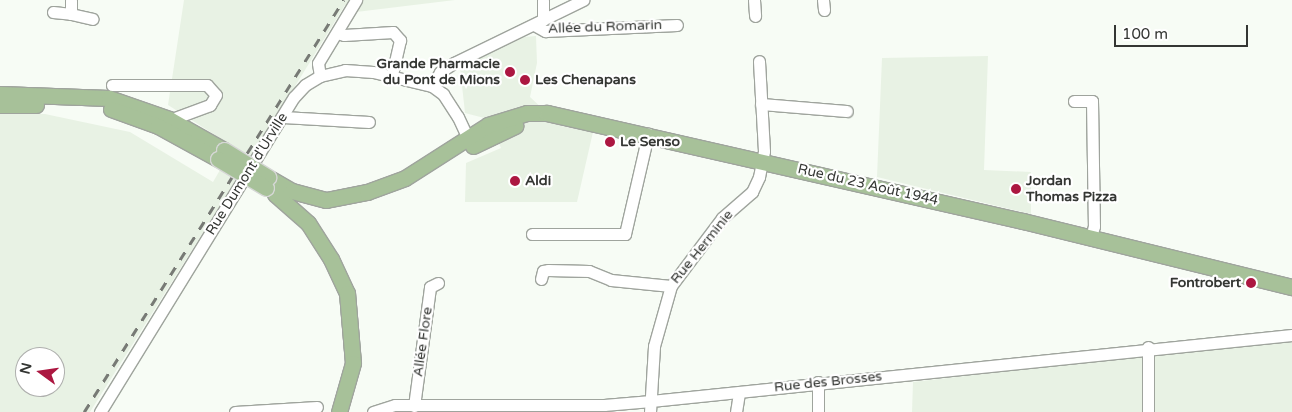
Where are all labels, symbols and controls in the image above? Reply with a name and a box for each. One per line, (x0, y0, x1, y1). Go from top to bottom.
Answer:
scale bar (1117, 15, 1251, 47)
street label: Allée du Romarin (548, 17, 662, 37)
text: 100 m (1122, 25, 1168, 43)
place label: Grande Pharmacie du Pont de Mions (377, 56, 500, 88)
marker: Grande Pharmacie du Pont de Mions (504, 66, 516, 78)
place label: Les Chenapans (535, 72, 636, 88)
marker: Les Chenapans (519, 74, 531, 86)
street label: Rue Dumont d'Urville (202, 110, 292, 238)
place label: Le Senso (620, 134, 680, 150)
marker: Le Senso (604, 136, 616, 148)
street label: Rue du 23 Août 1944 (796, 161, 940, 209)
place label: Aldi (525, 173, 551, 189)
place label: Jordan Thomas Pizza (1026, 173, 1117, 206)
marker: Aldi (509, 175, 521, 187)
marker: Jordan Thomas Pizza (1010, 183, 1022, 195)
street label: Rue Herminie (667, 207, 737, 287)
place label: Fontrobert (1170, 275, 1241, 291)
marker: Fontrobert (1245, 277, 1257, 289)
street label: Allée Flore (410, 306, 436, 378)
north arrow (15, 347, 65, 397)
text: N (16, 361, 36, 376)
street label: Rue des Brosses (773, 368, 883, 396)

